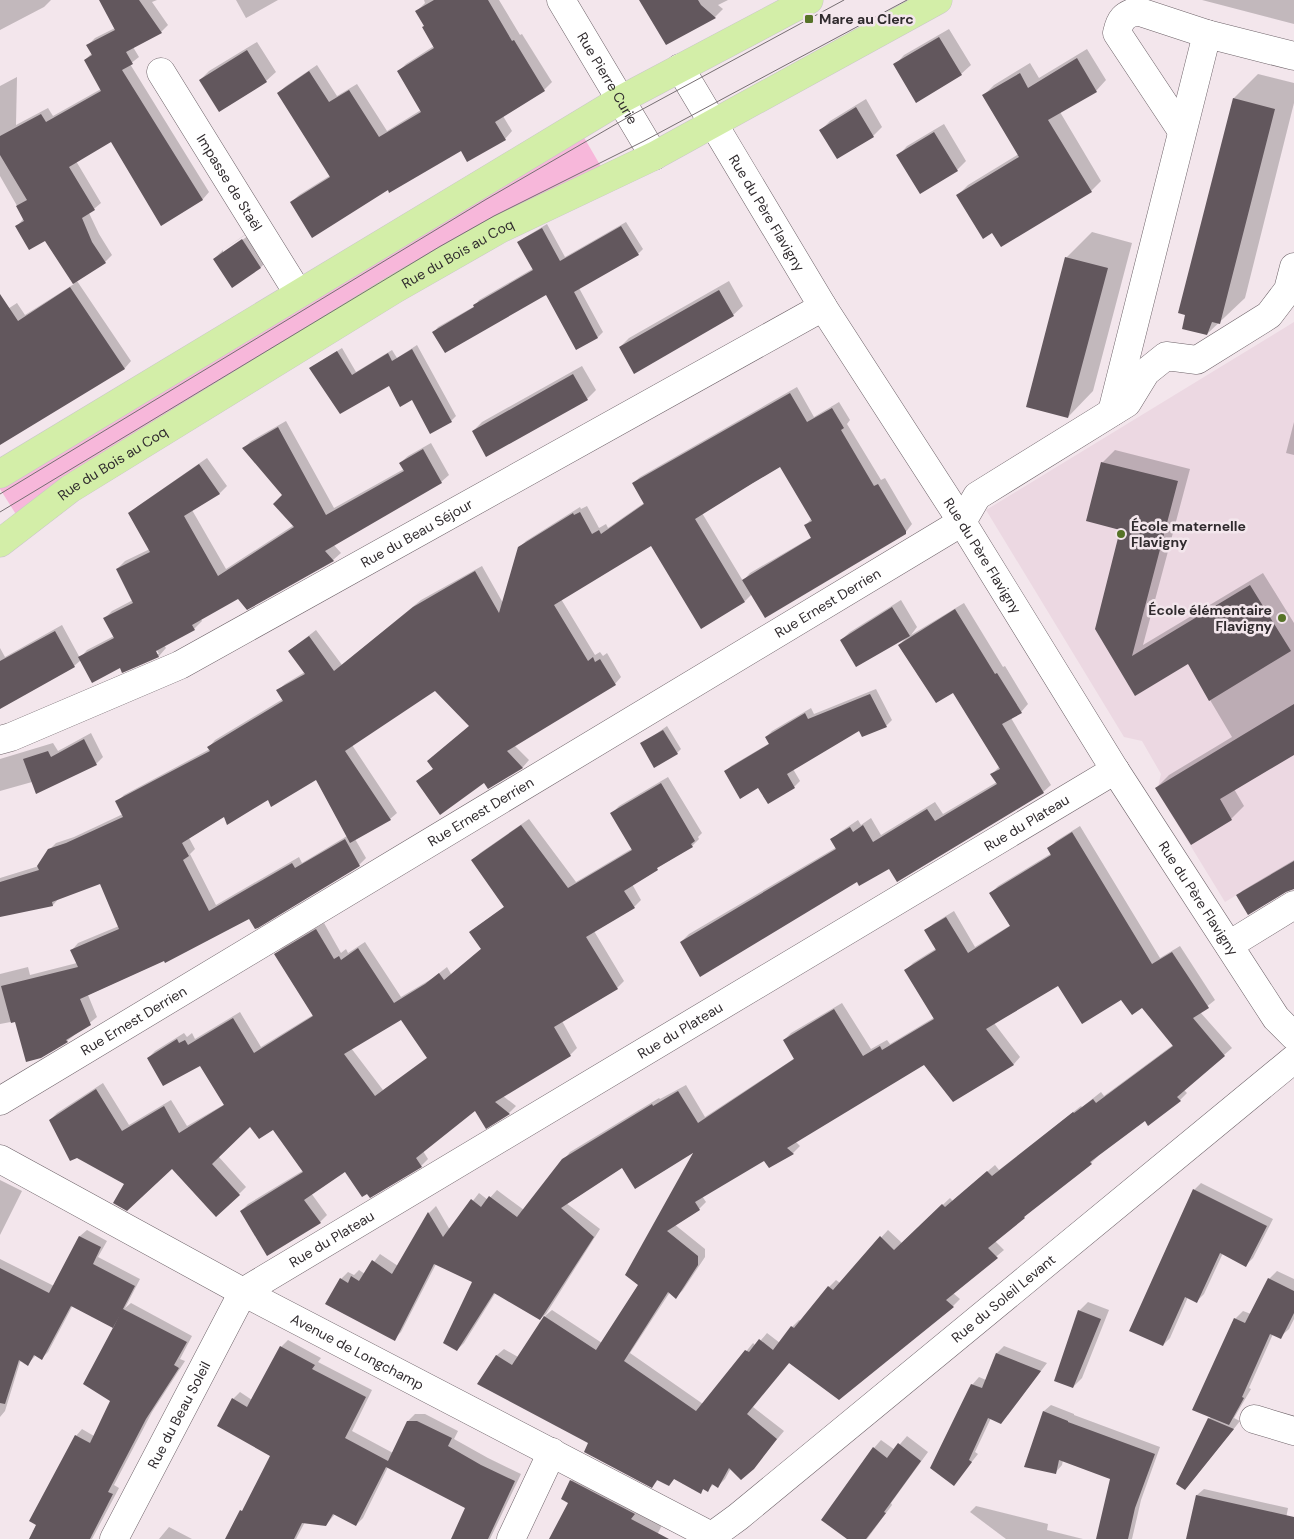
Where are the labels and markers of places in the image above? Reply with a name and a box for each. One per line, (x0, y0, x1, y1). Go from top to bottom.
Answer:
place label: Mare au Clerc (819, 10, 914, 28)
marker: Mare au Clerc (803, 13, 815, 25)
place label: École maternelle Flavigny (1131, 517, 1246, 551)
marker: École maternelle Flavigny (1115, 528, 1127, 540)
place label: École élémentaire Flavigny (1148, 601, 1273, 635)
marker: École élémentaire Flavigny (1276, 612, 1288, 624)

